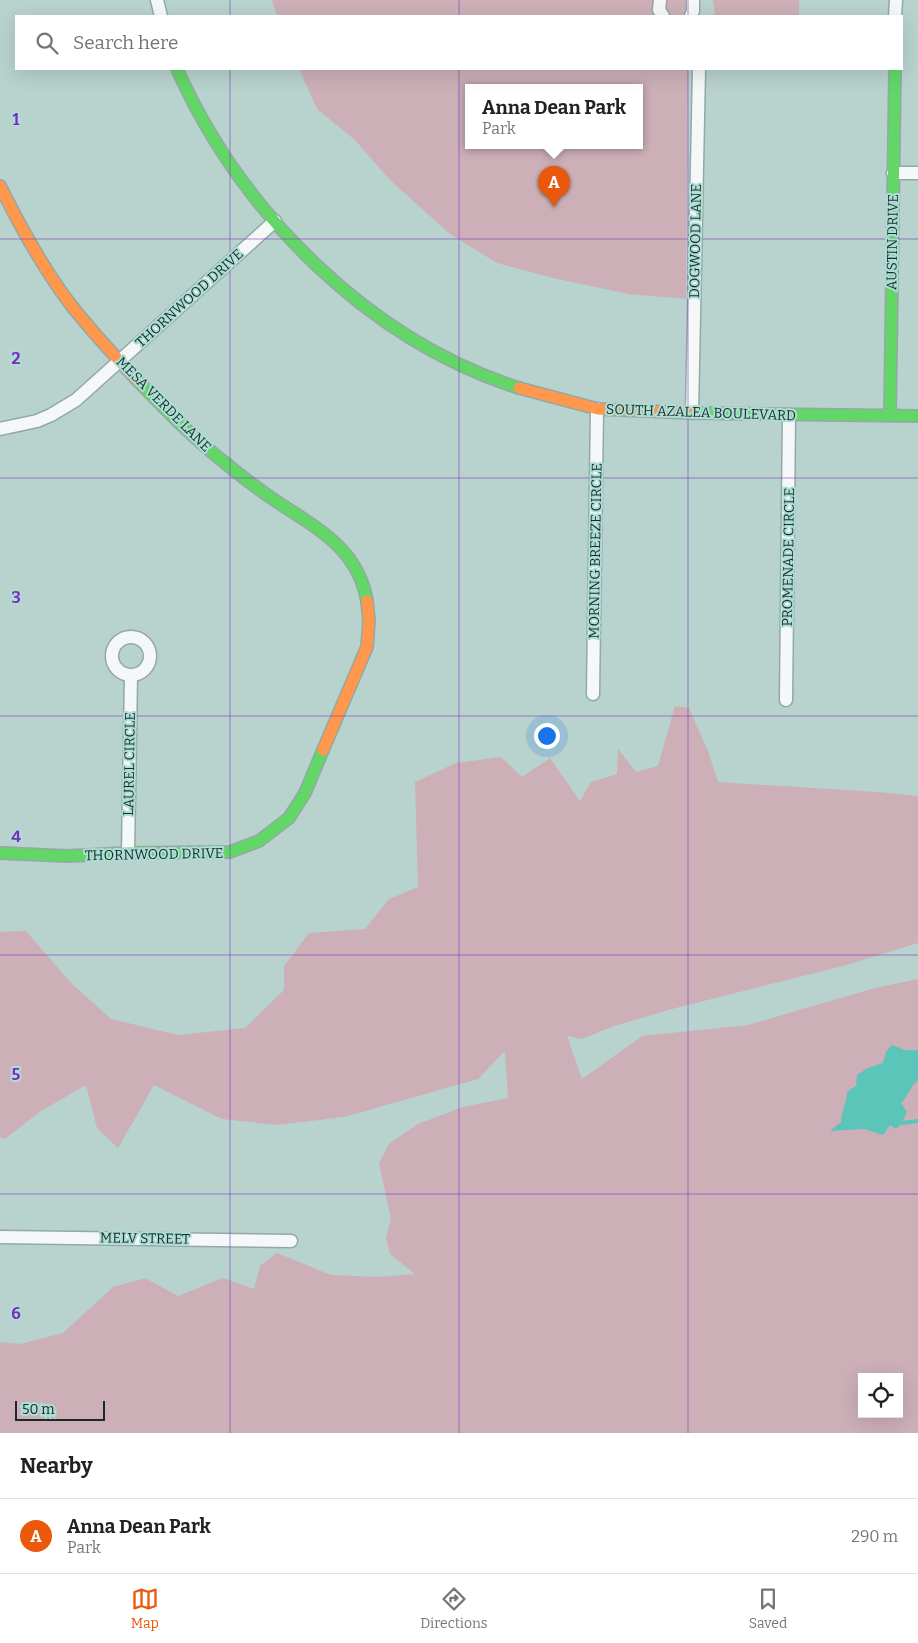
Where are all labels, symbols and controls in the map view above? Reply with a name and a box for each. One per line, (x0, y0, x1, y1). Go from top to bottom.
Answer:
search box (15, 15, 903, 70)
icon: search (33, 29, 61, 57)
text: Search here (73, 31, 178, 54)
popup (465, 84, 643, 149)
text: Anna Dean Park (482, 96, 626, 119)
text: 1 (13, 110, 20, 129)
text: Park (482, 119, 516, 138)
pin: A (538, 166, 570, 207)
street label: DOGWOOD LANE (686, 184, 705, 298)
street label: AUSTIN DRIVE (883, 194, 902, 290)
street label: THORNWOOD DRIVE (132, 246, 247, 351)
text: 2 (11, 349, 21, 368)
street label: MESA VERDE LANE (113, 353, 215, 455)
street label: SOUTH AZALEA BOULEVARD (606, 401, 796, 424)
street label: MORNING BREEZE CIRCLE (585, 463, 606, 639)
street label: PROMENADE CIRCLE (779, 488, 798, 627)
text: 3 (11, 588, 21, 607)
street label: LAUREL CIRCLE (120, 712, 139, 816)
your location (534, 723, 560, 749)
text: 4 (11, 827, 21, 846)
street label: THORNWOOD DRIVE (85, 845, 224, 864)
text: 5 (12, 1065, 21, 1084)
street label: MELV STREET (100, 1229, 190, 1248)
text: 6 (11, 1304, 21, 1323)
map controls (858, 1373, 903, 1418)
button: locate (858, 1373, 903, 1418)
scale bar (15, 1398, 105, 1421)
text: 50 m (22, 1401, 55, 1418)
text: Nearby (20, 1453, 93, 1479)
text: Anna Dean Park (67, 1515, 211, 1538)
text: A (30, 1527, 42, 1546)
text: 290 m (851, 1527, 898, 1546)
text: Park (67, 1538, 101, 1557)
tab: Map (131, 1585, 159, 1632)
tab: Directions (420, 1585, 488, 1632)
tab: Saved (749, 1585, 787, 1632)

